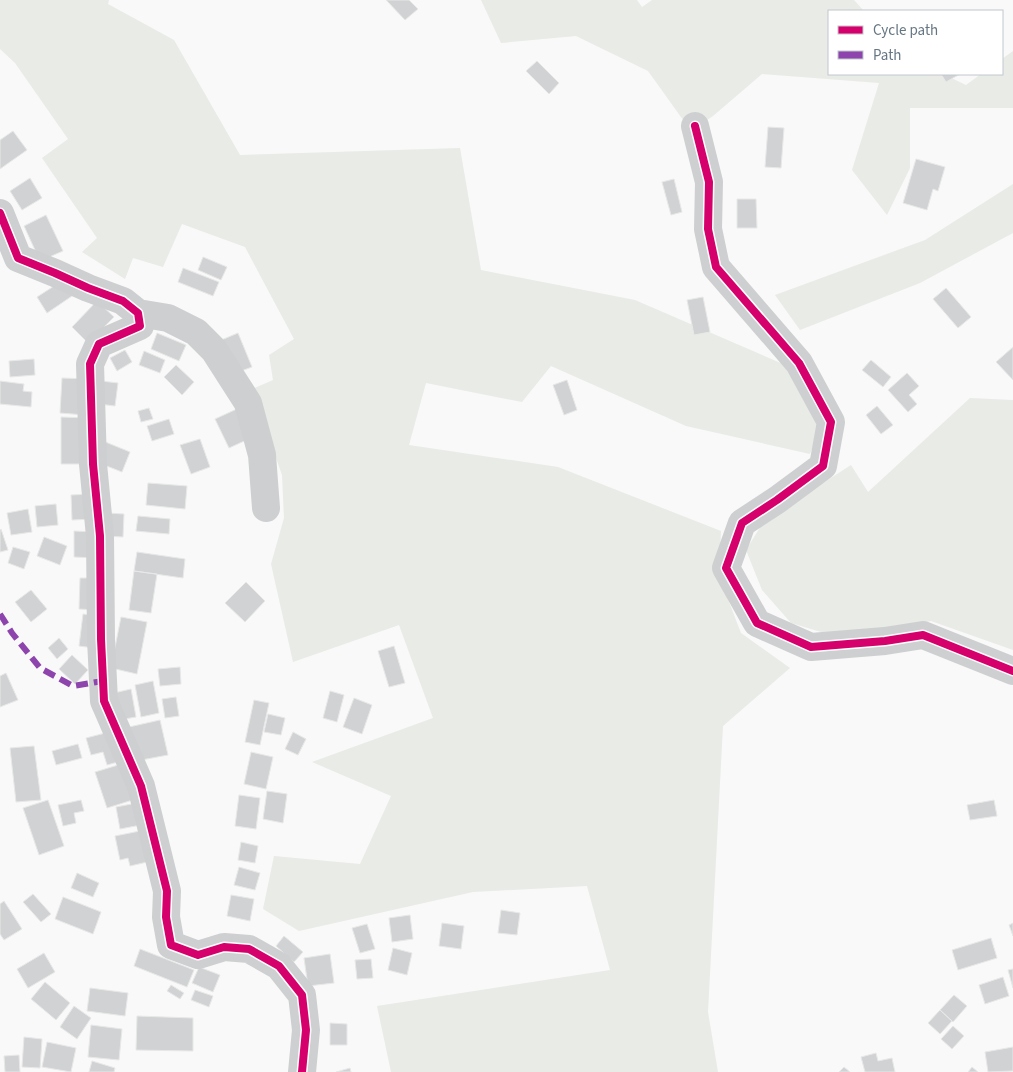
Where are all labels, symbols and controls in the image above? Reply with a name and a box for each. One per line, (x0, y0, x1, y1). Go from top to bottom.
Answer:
legend (828, 10, 1003, 75)
text: Cycle path (873, 20, 938, 41)
text: Path (873, 45, 901, 66)

